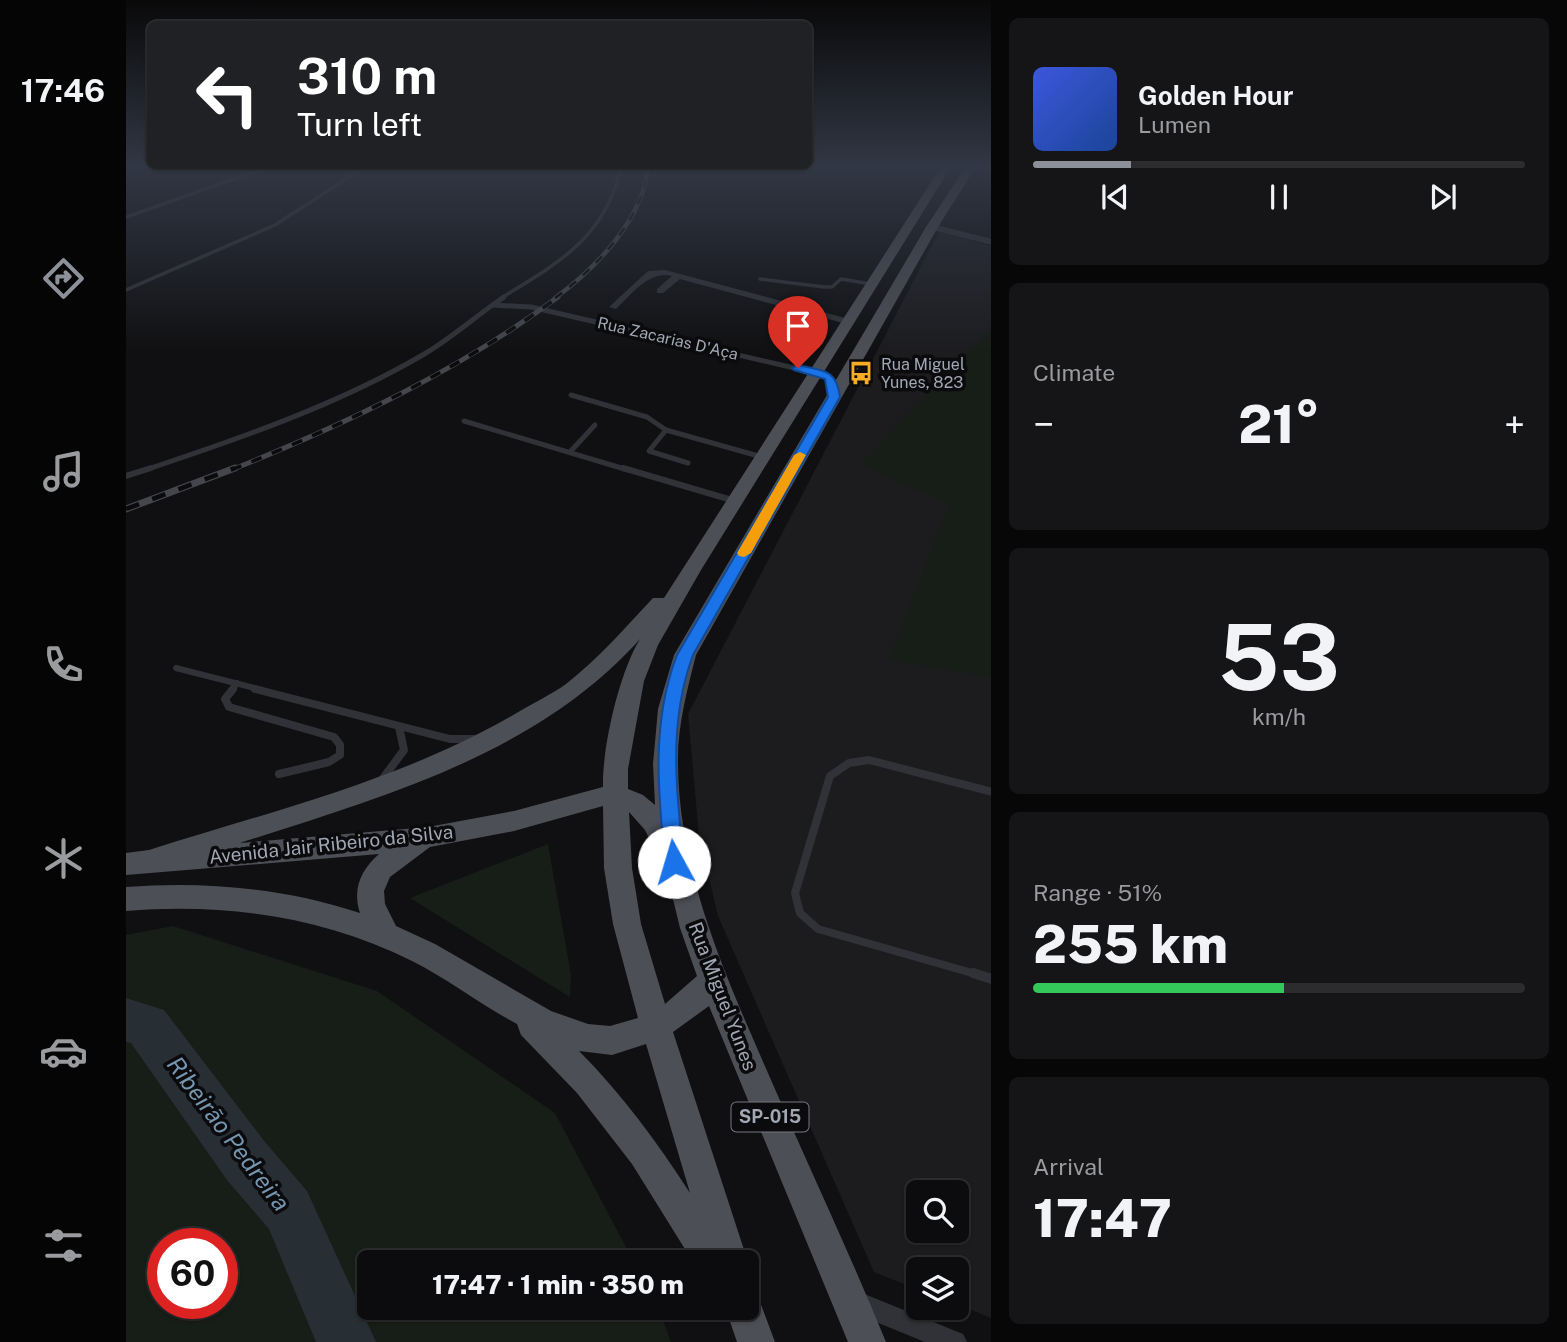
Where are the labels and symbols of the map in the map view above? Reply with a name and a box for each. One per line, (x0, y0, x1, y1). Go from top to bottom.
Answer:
pin (768, 296, 828, 368)
street label: Rua Zacarias D'Aça (596, 313, 740, 364)
place label: Rua Miguel Yunes, 823 (881, 355, 965, 392)
bus stop icon: Rua Miguel Yunes, 823 (847, 359, 875, 387)
street label: Avenida Jair Ribeiro da Silva (208, 820, 454, 868)
position arrow (637, 825, 711, 899)
street label: Rua Miguel Yunes (685, 919, 761, 1073)
water label: Ribeirão Pedreira (162, 1051, 296, 1216)
road number: SP-015 (732, 1102, 808, 1132)
speed limit sign: 60 (147, 1228, 238, 1319)

